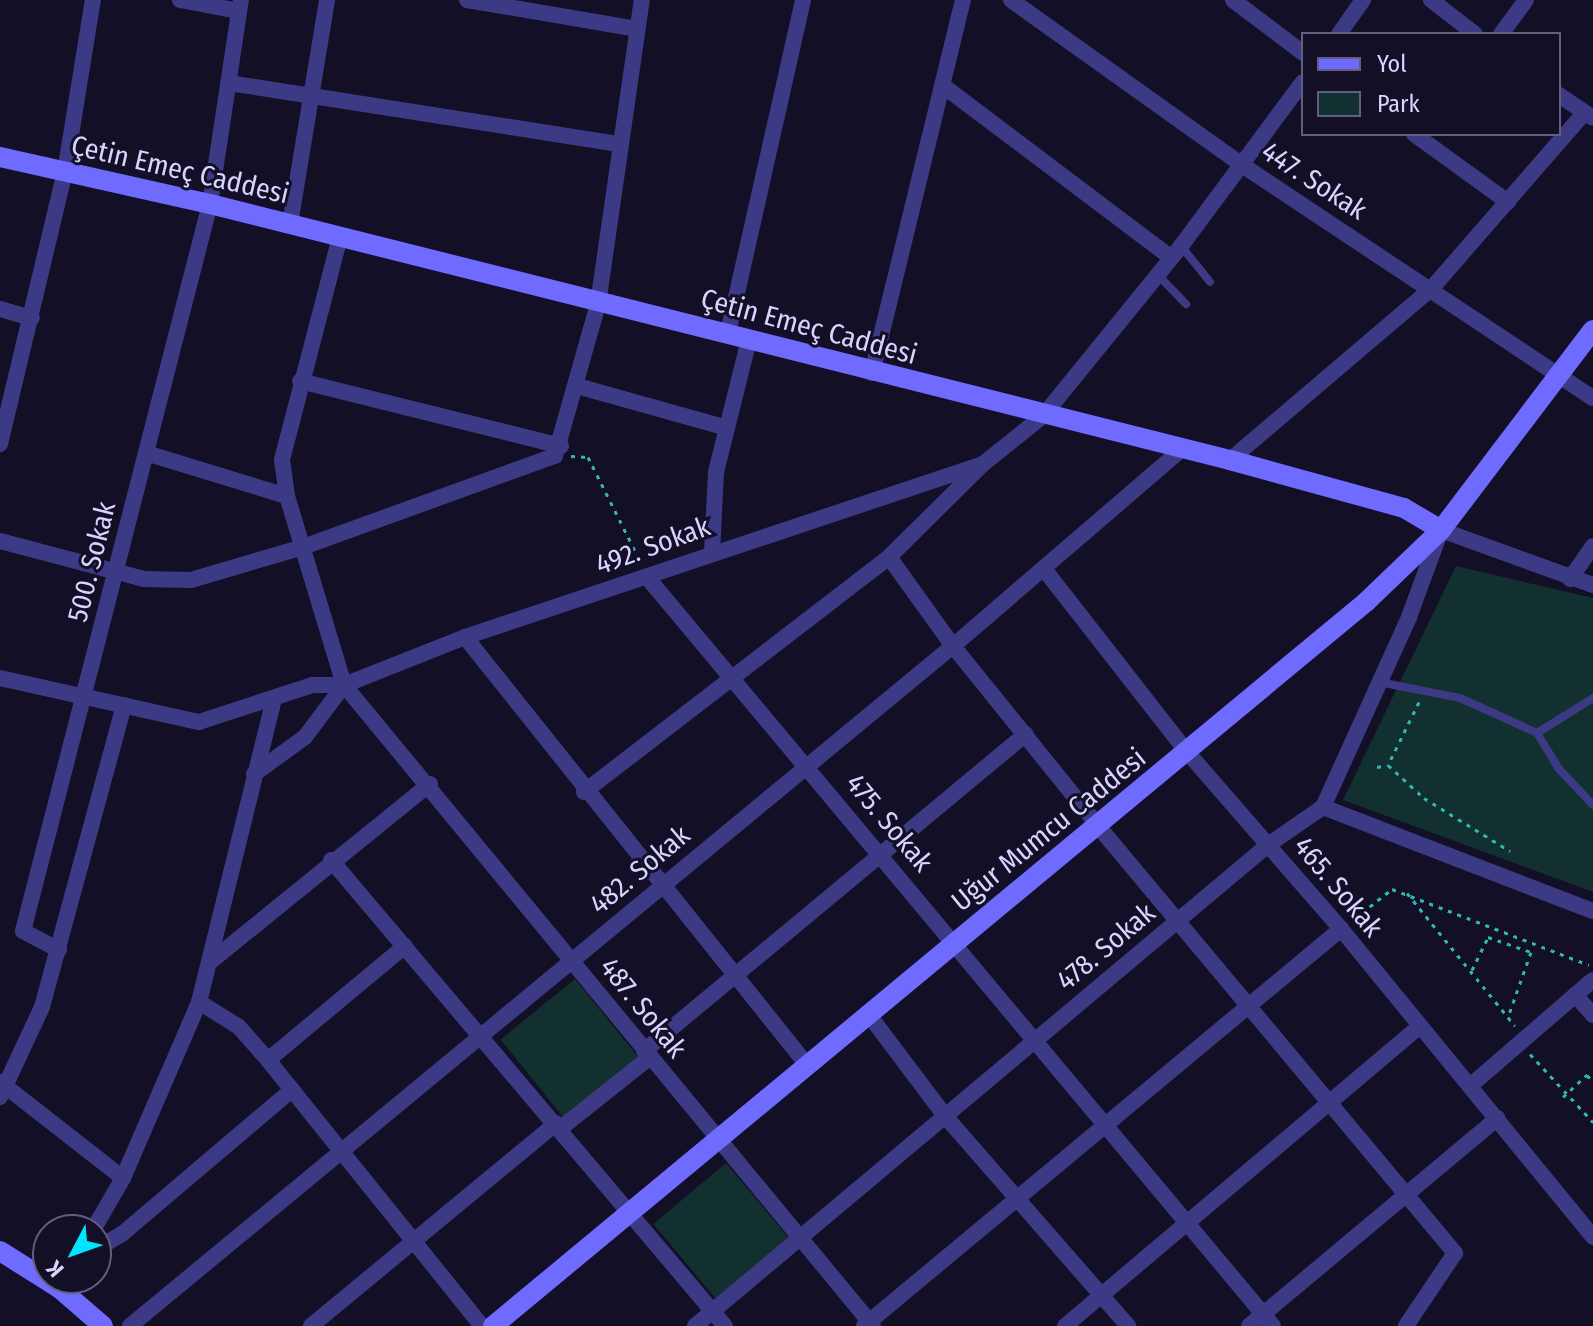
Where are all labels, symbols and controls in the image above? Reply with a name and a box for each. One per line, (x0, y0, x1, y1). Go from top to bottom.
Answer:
legend (1301, 32, 1561, 136)
text: Yol (1377, 50, 1407, 78)
text: Park (1377, 90, 1420, 118)
street label: Çetin Emeç Caddesi (68, 129, 292, 211)
street label: 447. Sokak (1255, 135, 1373, 227)
street label: Çetin Emeç Caddesi (697, 282, 921, 372)
street label: 500. Sokak (61, 498, 123, 626)
street label: 492. Sokak (591, 510, 715, 582)
street label: Uğur Mumcu Caddesi (945, 741, 1153, 919)
street label: 475. Sokak (838, 767, 940, 879)
street label: 482. Sokak (583, 818, 697, 922)
street label: 465. Sokak (1286, 830, 1390, 944)
street label: 478. Sokak (1050, 896, 1162, 998)
street label: 487. Sokak (592, 951, 694, 1065)
north arrow (32, 1214, 112, 1294)
text: K (41, 1255, 69, 1282)

